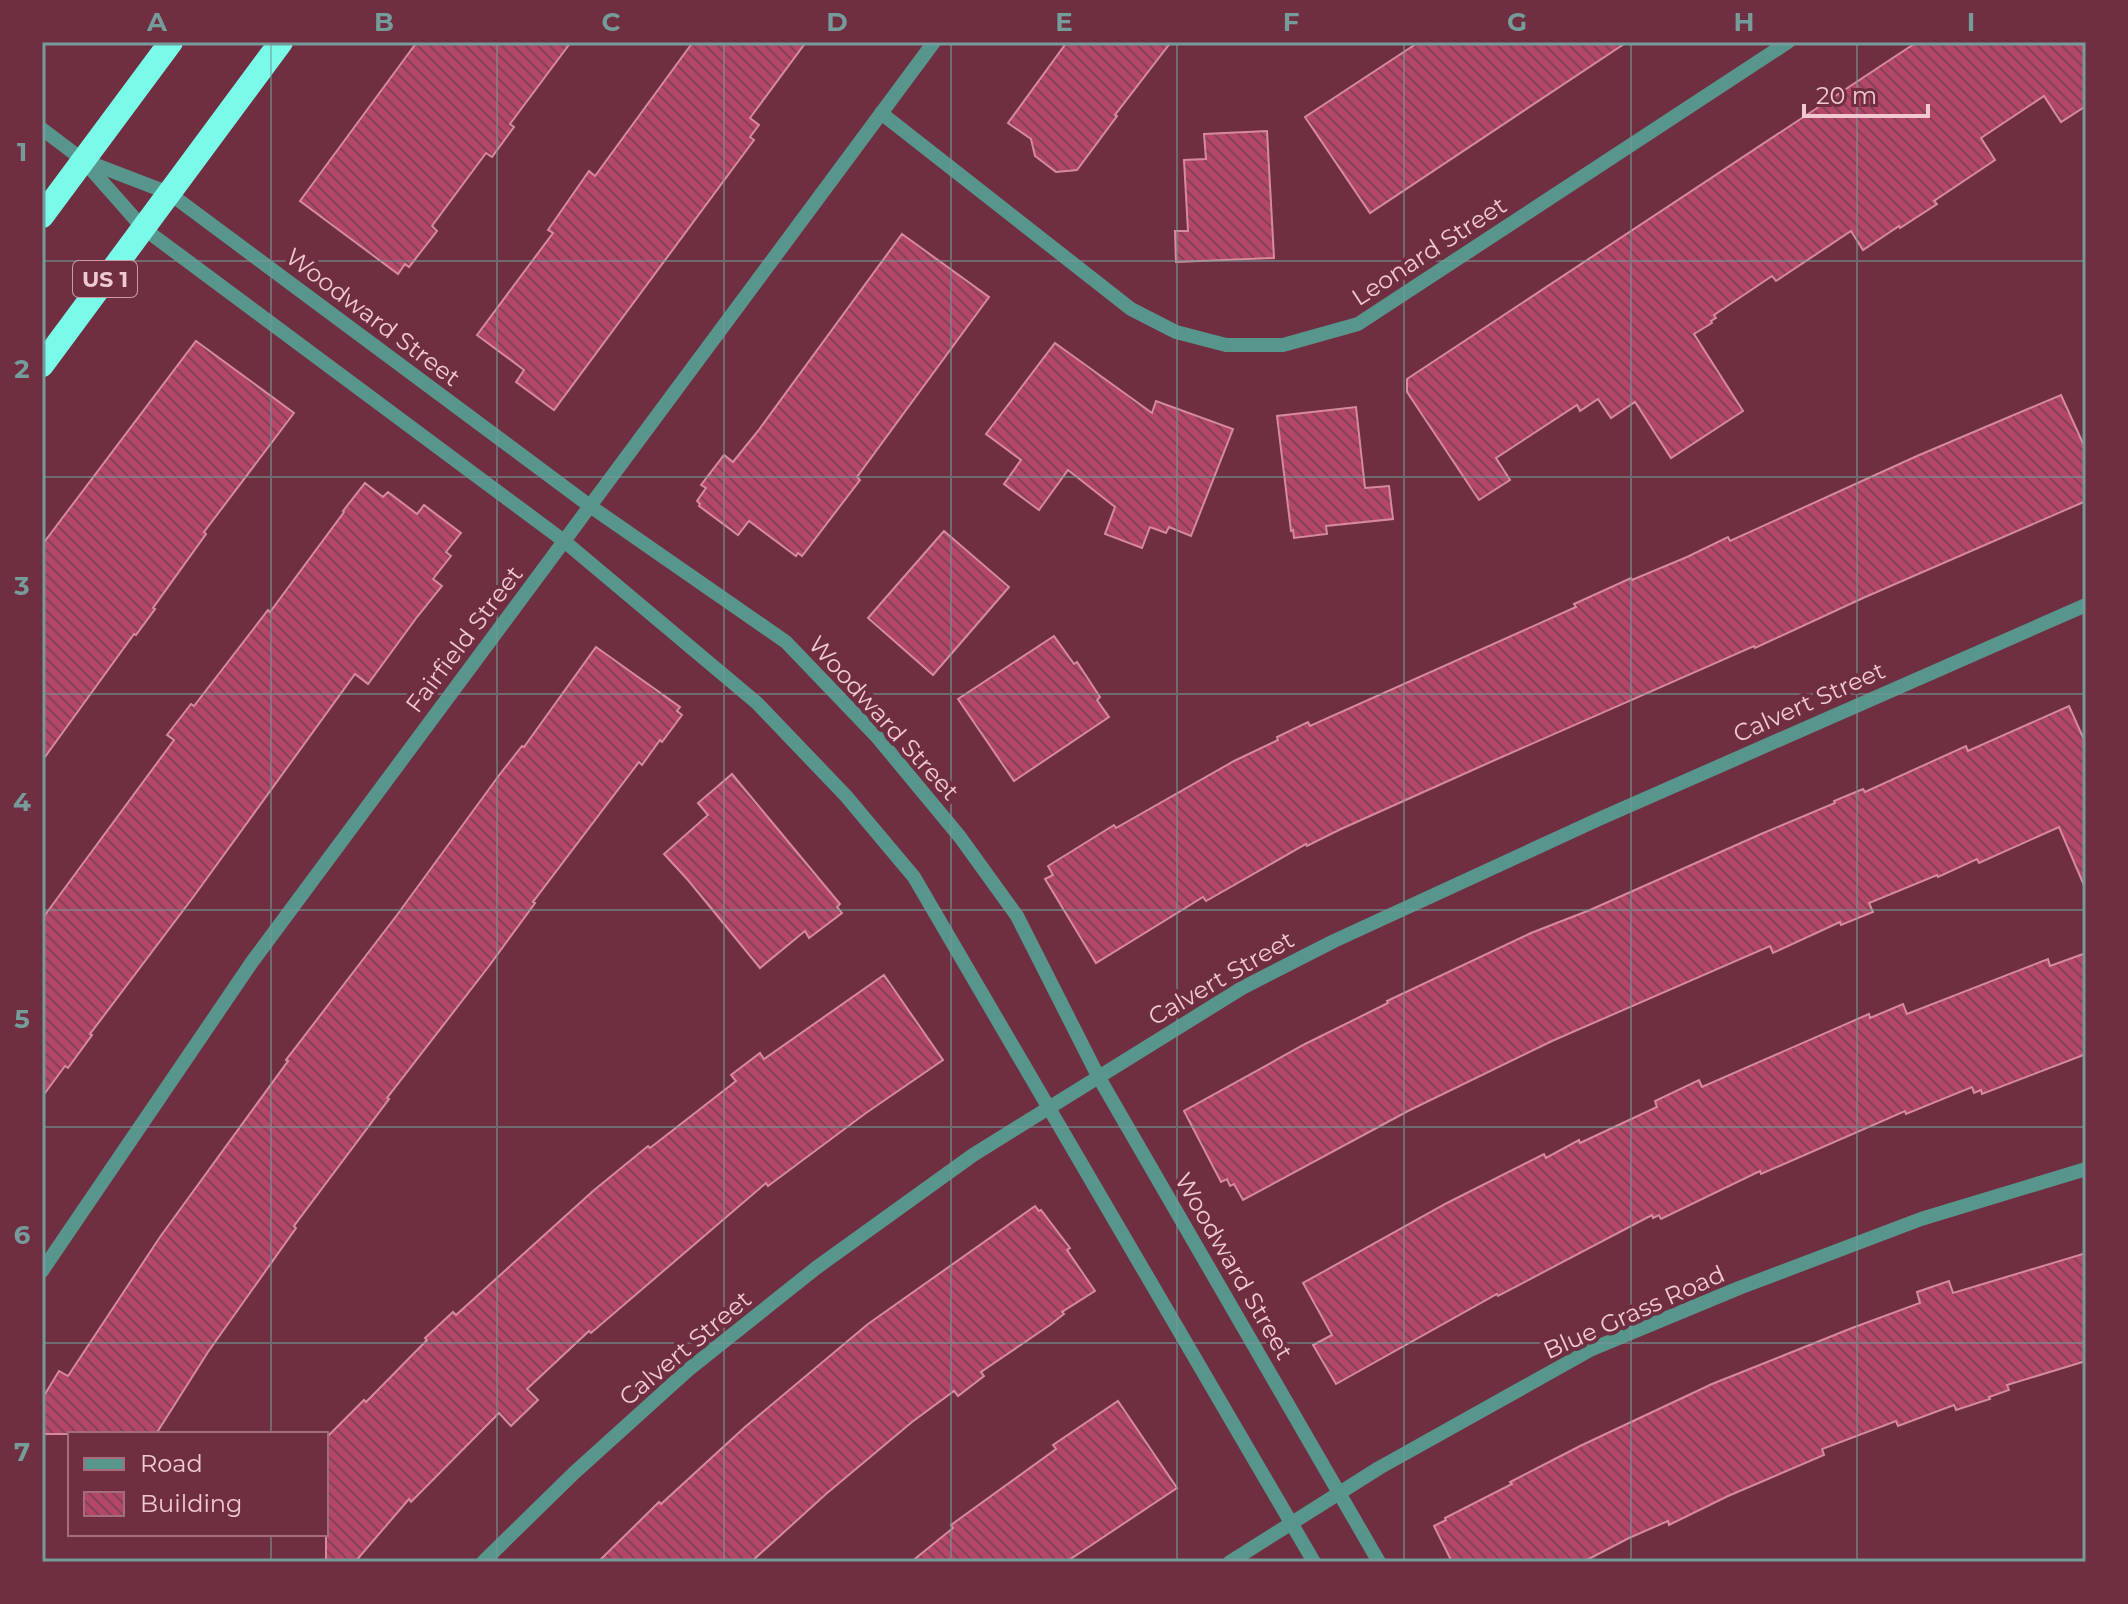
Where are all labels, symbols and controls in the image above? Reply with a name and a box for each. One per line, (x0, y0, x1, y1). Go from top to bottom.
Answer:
text: A (146, 6, 168, 38)
text: B (374, 6, 394, 38)
text: C (602, 6, 621, 38)
text: D (826, 6, 848, 38)
text: E (1055, 6, 1073, 38)
text: F (1283, 6, 1299, 38)
text: G (1507, 6, 1527, 38)
text: H (1733, 6, 1755, 38)
text: I (1967, 6, 1975, 38)
scale bar (1804, 68, 1928, 118)
text: 20 m (1816, 81, 1877, 110)
text: 1 (17, 136, 27, 168)
street label: Leonard Street (1346, 190, 1512, 312)
street label: Woodward Street (280, 242, 466, 392)
road number: US 1 (73, 261, 137, 297)
text: 2 (14, 353, 30, 385)
street label: Fairfield Street (399, 560, 529, 718)
text: 3 (13, 570, 30, 602)
street label: Woodward Street (803, 630, 966, 806)
street label: Calvert Street (1729, 655, 1890, 748)
text: 4 (13, 786, 31, 818)
street label: Calvert Street (1143, 925, 1299, 1031)
text: 5 (14, 1003, 30, 1035)
street label: Woodward Street (1169, 1167, 1299, 1365)
text: 6 (14, 1219, 31, 1251)
street label: Blue Grass Road (1539, 1259, 1729, 1365)
street label: Calvert Street (613, 1284, 757, 1412)
legend (68, 1432, 328, 1536)
text: 7 (14, 1436, 30, 1468)
text: Road (140, 1449, 203, 1478)
text: Building (140, 1489, 243, 1518)

